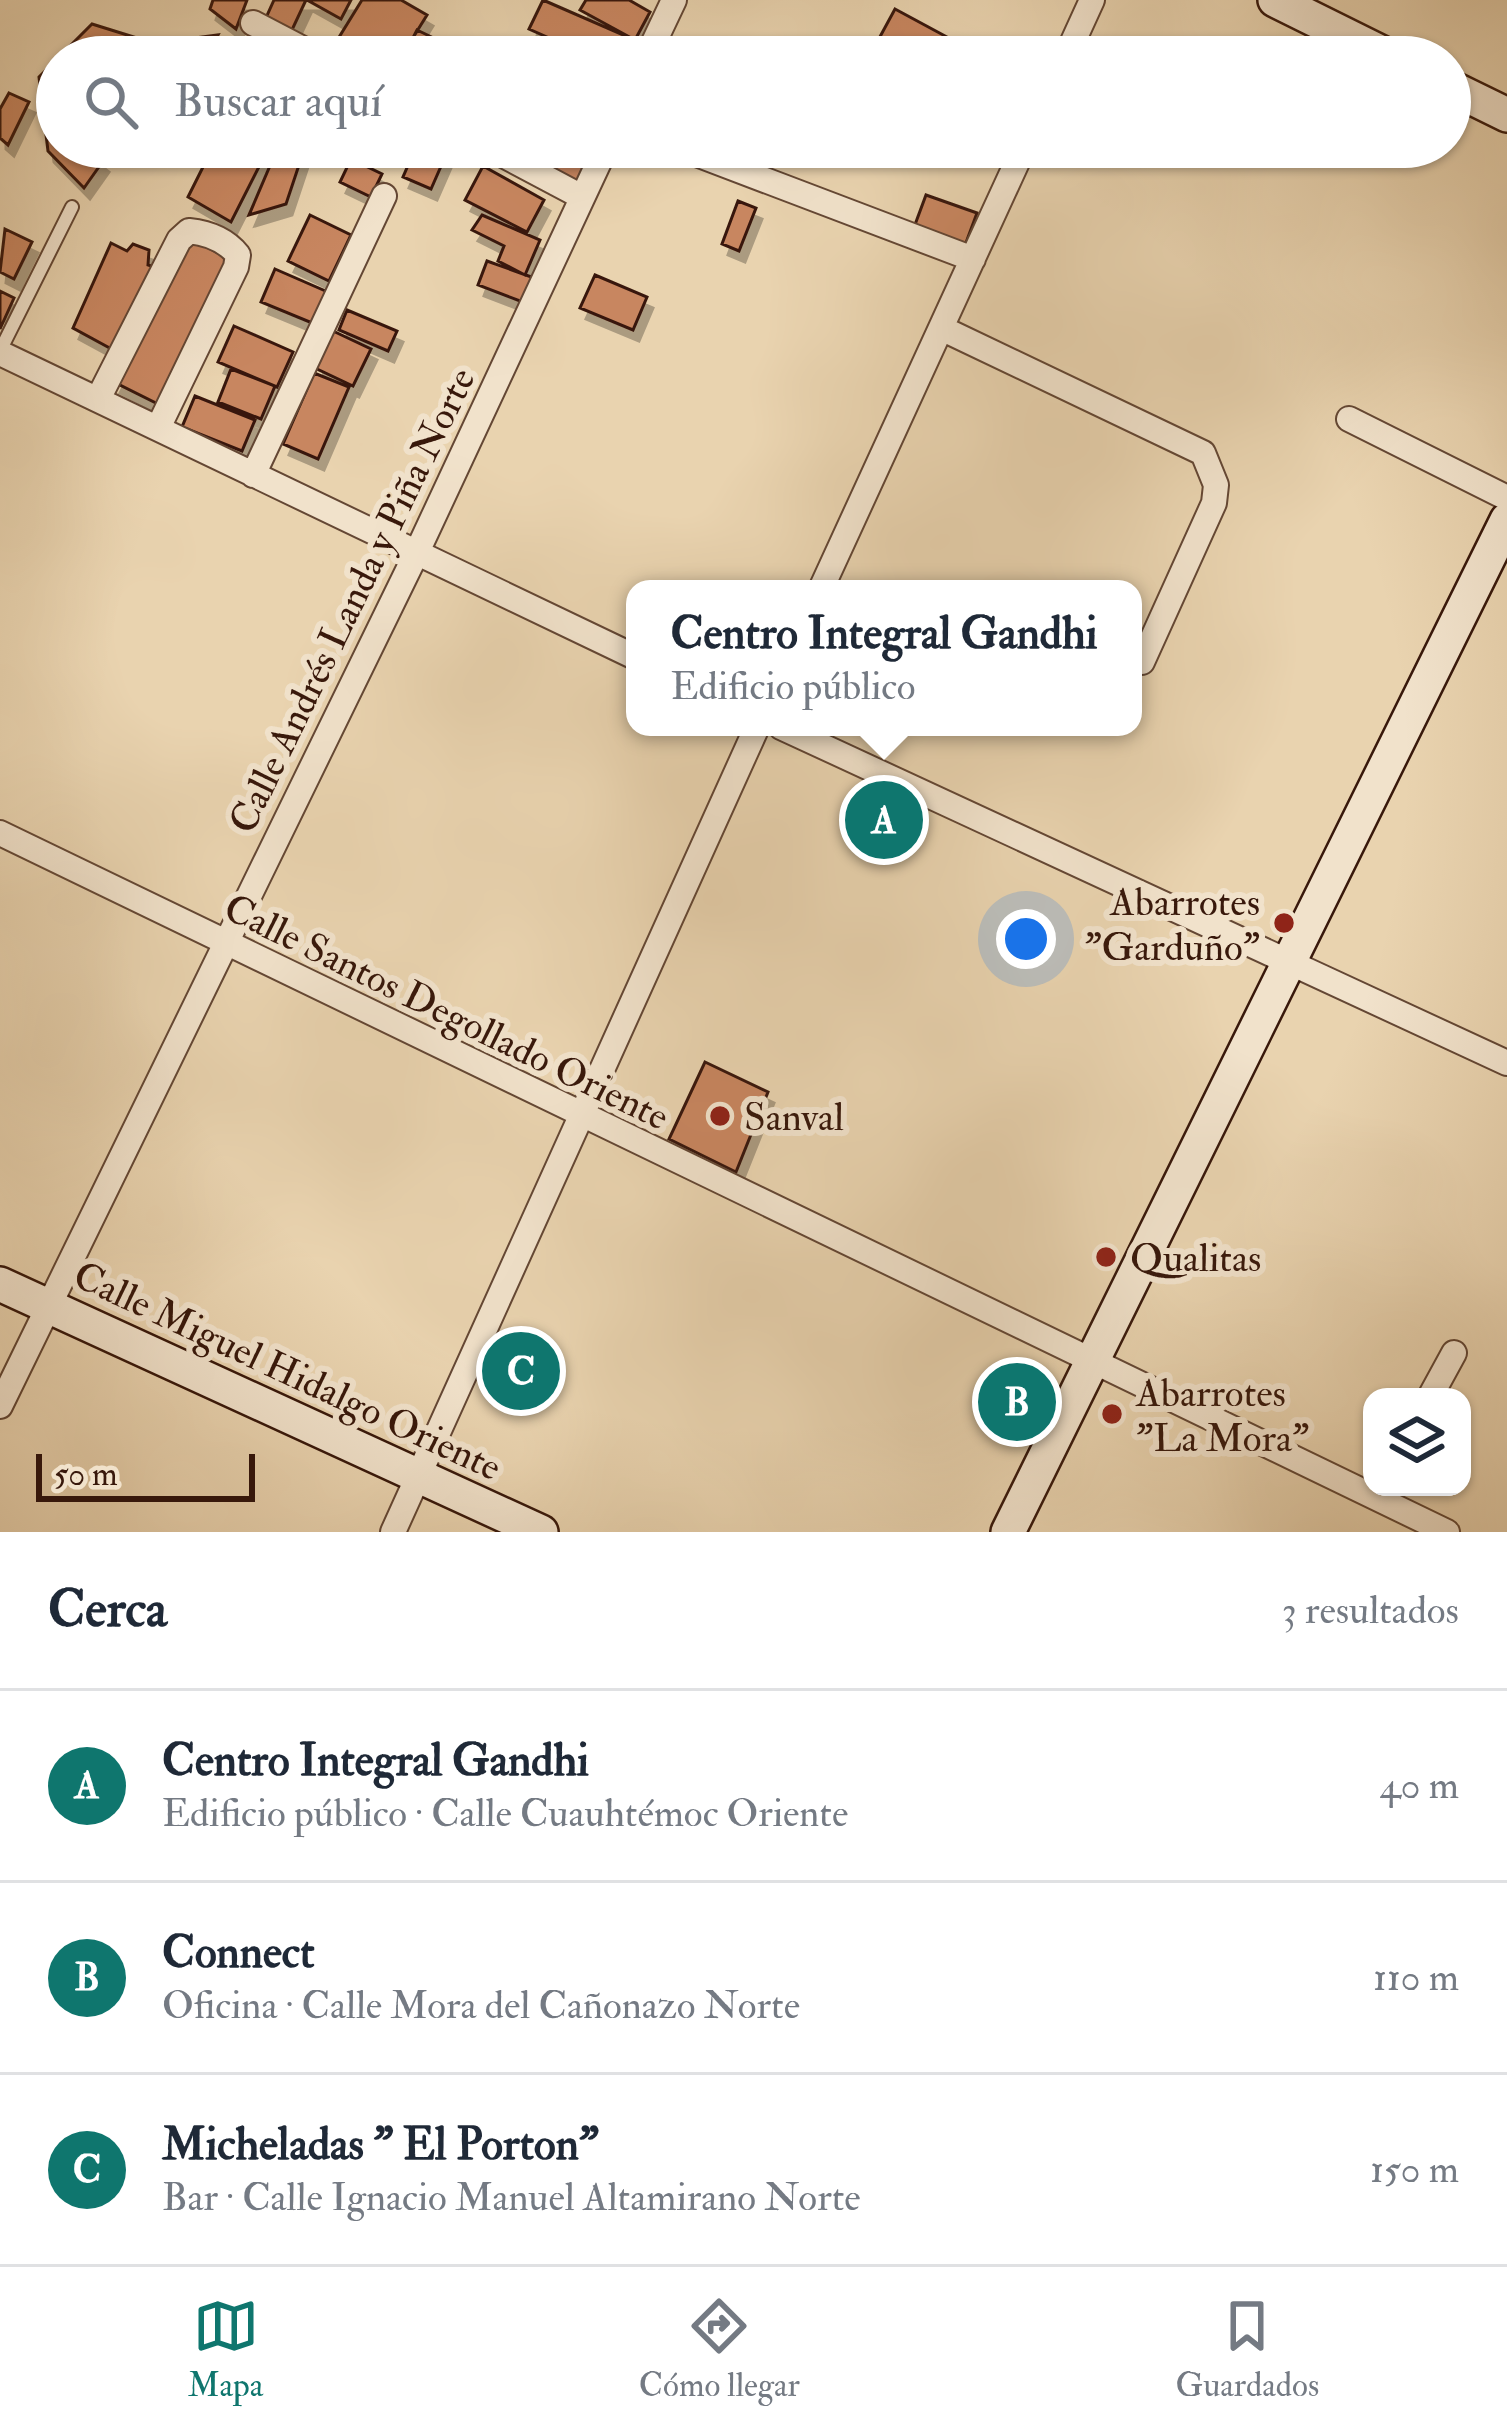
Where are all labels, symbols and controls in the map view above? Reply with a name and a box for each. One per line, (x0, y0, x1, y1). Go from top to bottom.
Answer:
search box (36, 36, 1471, 168)
icon: search (78, 69, 144, 135)
text: Buscar aquí (174, 74, 382, 130)
street label: Calle Andrés Landa y Piña Norte (218, 360, 487, 841)
popup (626, 580, 1142, 736)
text: Centro Integral Gandhi (670, 606, 1098, 662)
text: Edificio público (670, 662, 916, 711)
pin: A (845, 775, 923, 865)
place label: Abarrotes "Garduño" (1084, 878, 1260, 972)
street label: Calle Santos Degollado Oriente (216, 883, 677, 1142)
your location (996, 909, 1056, 969)
marker: Abarrotes "Garduño" (1271, 910, 1297, 936)
place label: Sanval (744, 1093, 844, 1142)
marker: Sanval (707, 1103, 733, 1129)
place label: Qualitas (1130, 1234, 1261, 1283)
marker: Qualitas (1093, 1244, 1119, 1270)
street label: Calle Miguel Hidalgo Oriente (66, 1251, 509, 1492)
pin: C (482, 1326, 560, 1416)
pin: B (978, 1357, 1056, 1447)
place label: Abarrotes "La Mora" (1135, 1369, 1309, 1463)
map controls (1363, 1388, 1471, 1496)
button: layers (1363, 1388, 1471, 1496)
marker: Abarrotes "La Mora" (1099, 1401, 1125, 1427)
scale bar (36, 1448, 255, 1501)
text: 50 m (54, 1454, 118, 1495)
text: Cerca (48, 1578, 167, 1642)
text: 3 resultados (1282, 1586, 1459, 1635)
text: Centro Integral Gandhi (162, 1733, 589, 1789)
text: A (75, 1761, 99, 1810)
text: 40 m (1380, 1761, 1459, 1810)
text: Edificio público · Calle Cuauhtémoc Oriente (162, 1789, 848, 1838)
text: Connect (162, 1925, 315, 1981)
text: B (74, 1953, 100, 2002)
text: 110 m (1373, 1953, 1459, 2002)
text: Oficina · Calle Mora del Cañonazo Norte (162, 1981, 800, 2030)
text: Micheladas " El Porton" (162, 2117, 599, 2173)
text: C (73, 2145, 101, 2194)
text: 150 m (1370, 2145, 1459, 2194)
text: Bar · Calle Ignacio Manuel Altamirano Norte (162, 2173, 861, 2222)
tab: Mapa (188, 2293, 263, 2406)
tab: Cómo llegar (639, 2293, 800, 2406)
tab: Guardados (1175, 2293, 1319, 2406)

